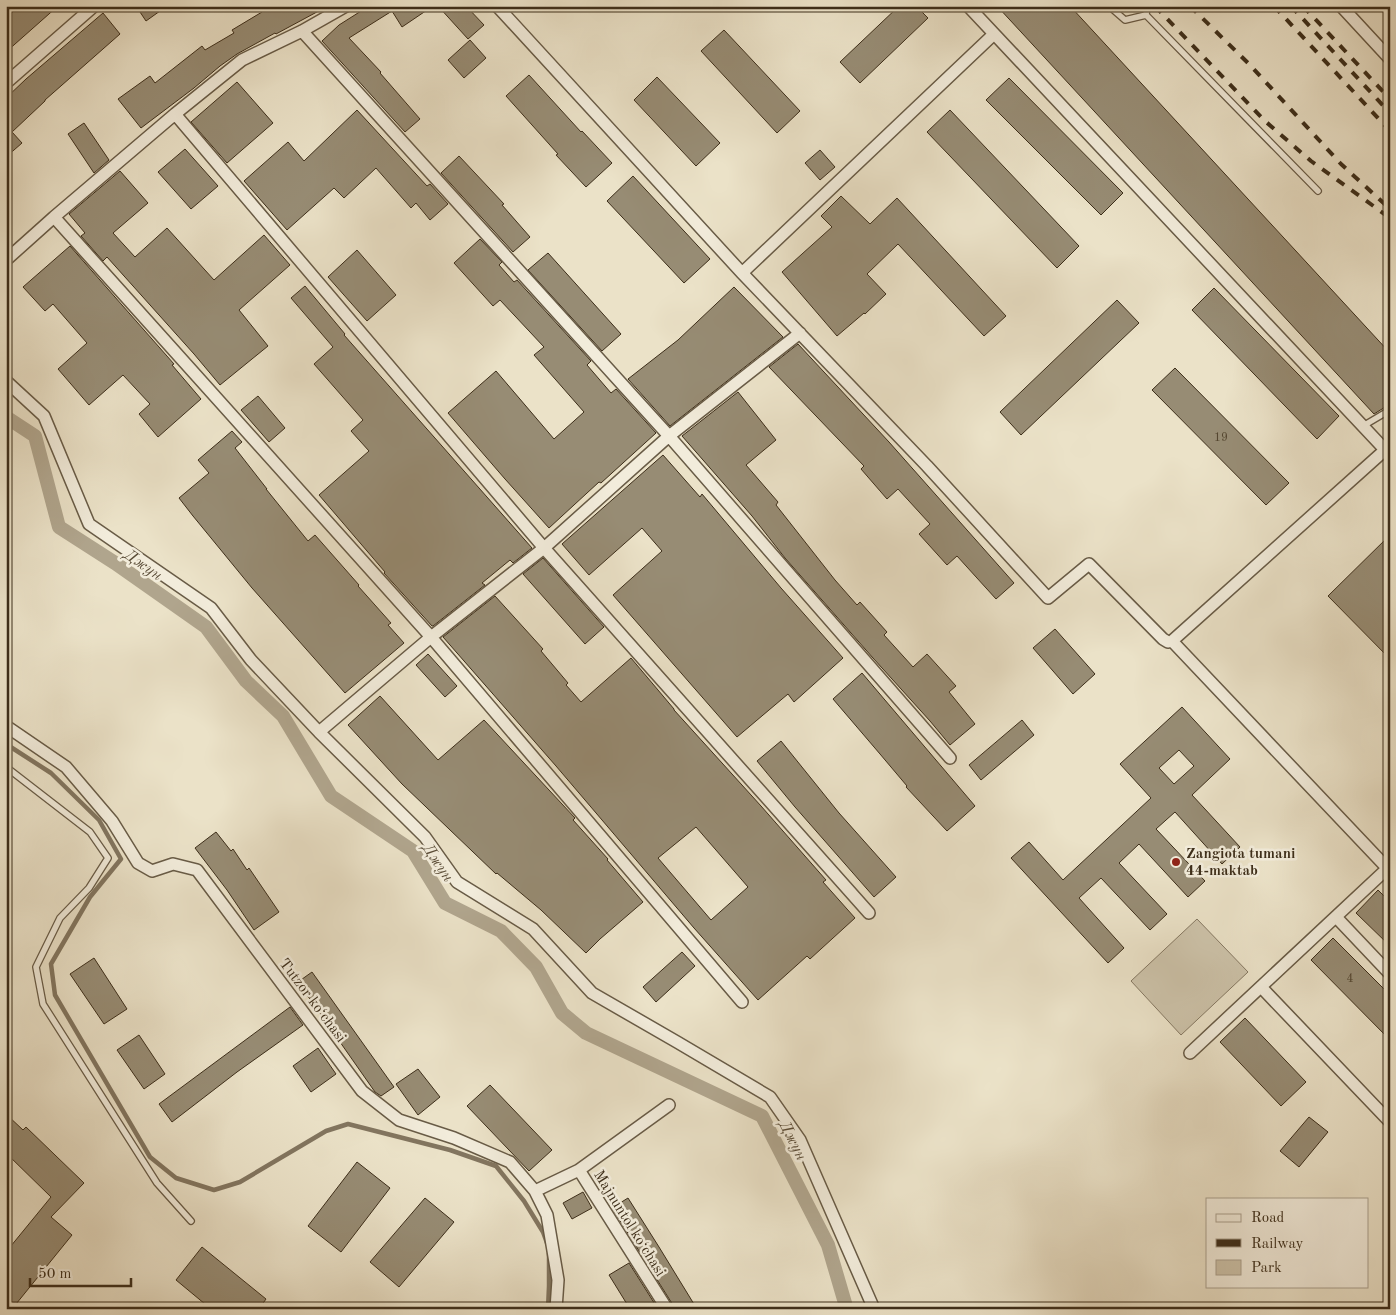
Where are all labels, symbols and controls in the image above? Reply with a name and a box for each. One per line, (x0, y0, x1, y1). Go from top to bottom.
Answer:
house number: 19 (1214, 432, 1228, 444)
water label: Джун (119, 546, 165, 584)
water label: Джун (418, 839, 456, 885)
place label: Zangiota tumani 44-maktab (1186, 847, 1295, 879)
marker: Zangiota tumani 44-maktab (1170, 856, 1182, 868)
street label: Tutzor ko‘chasi (276, 956, 348, 1046)
house number: 4 (1347, 973, 1354, 985)
water label: Джун (775, 1117, 809, 1163)
street label: Majnuntol ko‘chasi (590, 1168, 667, 1280)
legend (1206, 1198, 1368, 1288)
text: Road (1251, 1211, 1285, 1226)
text: Railway (1251, 1237, 1304, 1252)
scale bar (30, 1255, 131, 1287)
text: Park (1251, 1261, 1282, 1276)
text: 50 m (38, 1267, 72, 1282)

